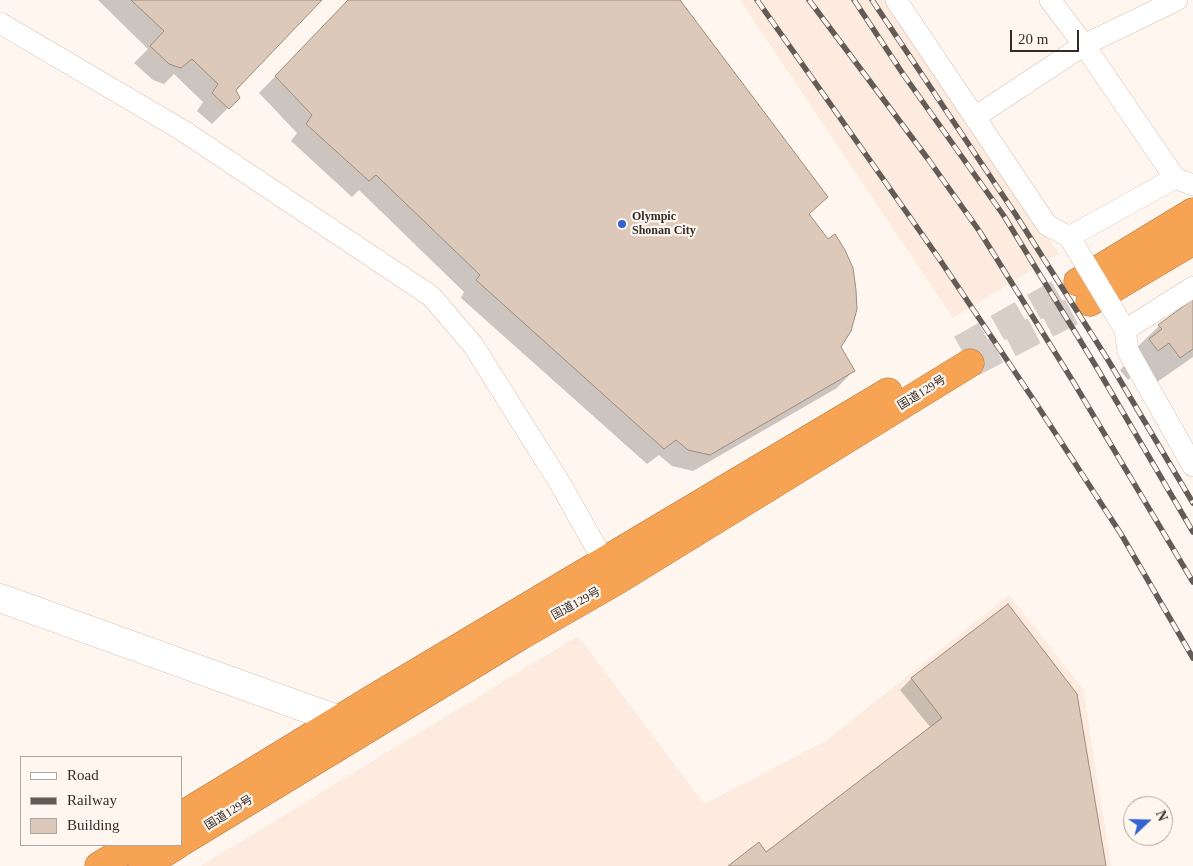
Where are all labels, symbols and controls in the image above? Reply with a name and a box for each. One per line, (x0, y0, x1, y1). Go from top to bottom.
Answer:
scale bar (1013, 20, 1082, 52)
text: 20 m (1018, 31, 1048, 47)
place label: Olympic Shonan City (632, 210, 696, 238)
marker: Olympic Shonan City (616, 218, 628, 230)
street label: 国道129号 (895, 373, 949, 413)
street label: 国道129号 (549, 585, 603, 623)
legend (20, 756, 182, 846)
text: Road (67, 767, 99, 783)
text: Railway (67, 792, 117, 808)
street label: 国道129号 (202, 793, 256, 833)
north arrow (1123, 796, 1173, 846)
text: N (1153, 808, 1170, 823)
text: Building (67, 817, 120, 833)

